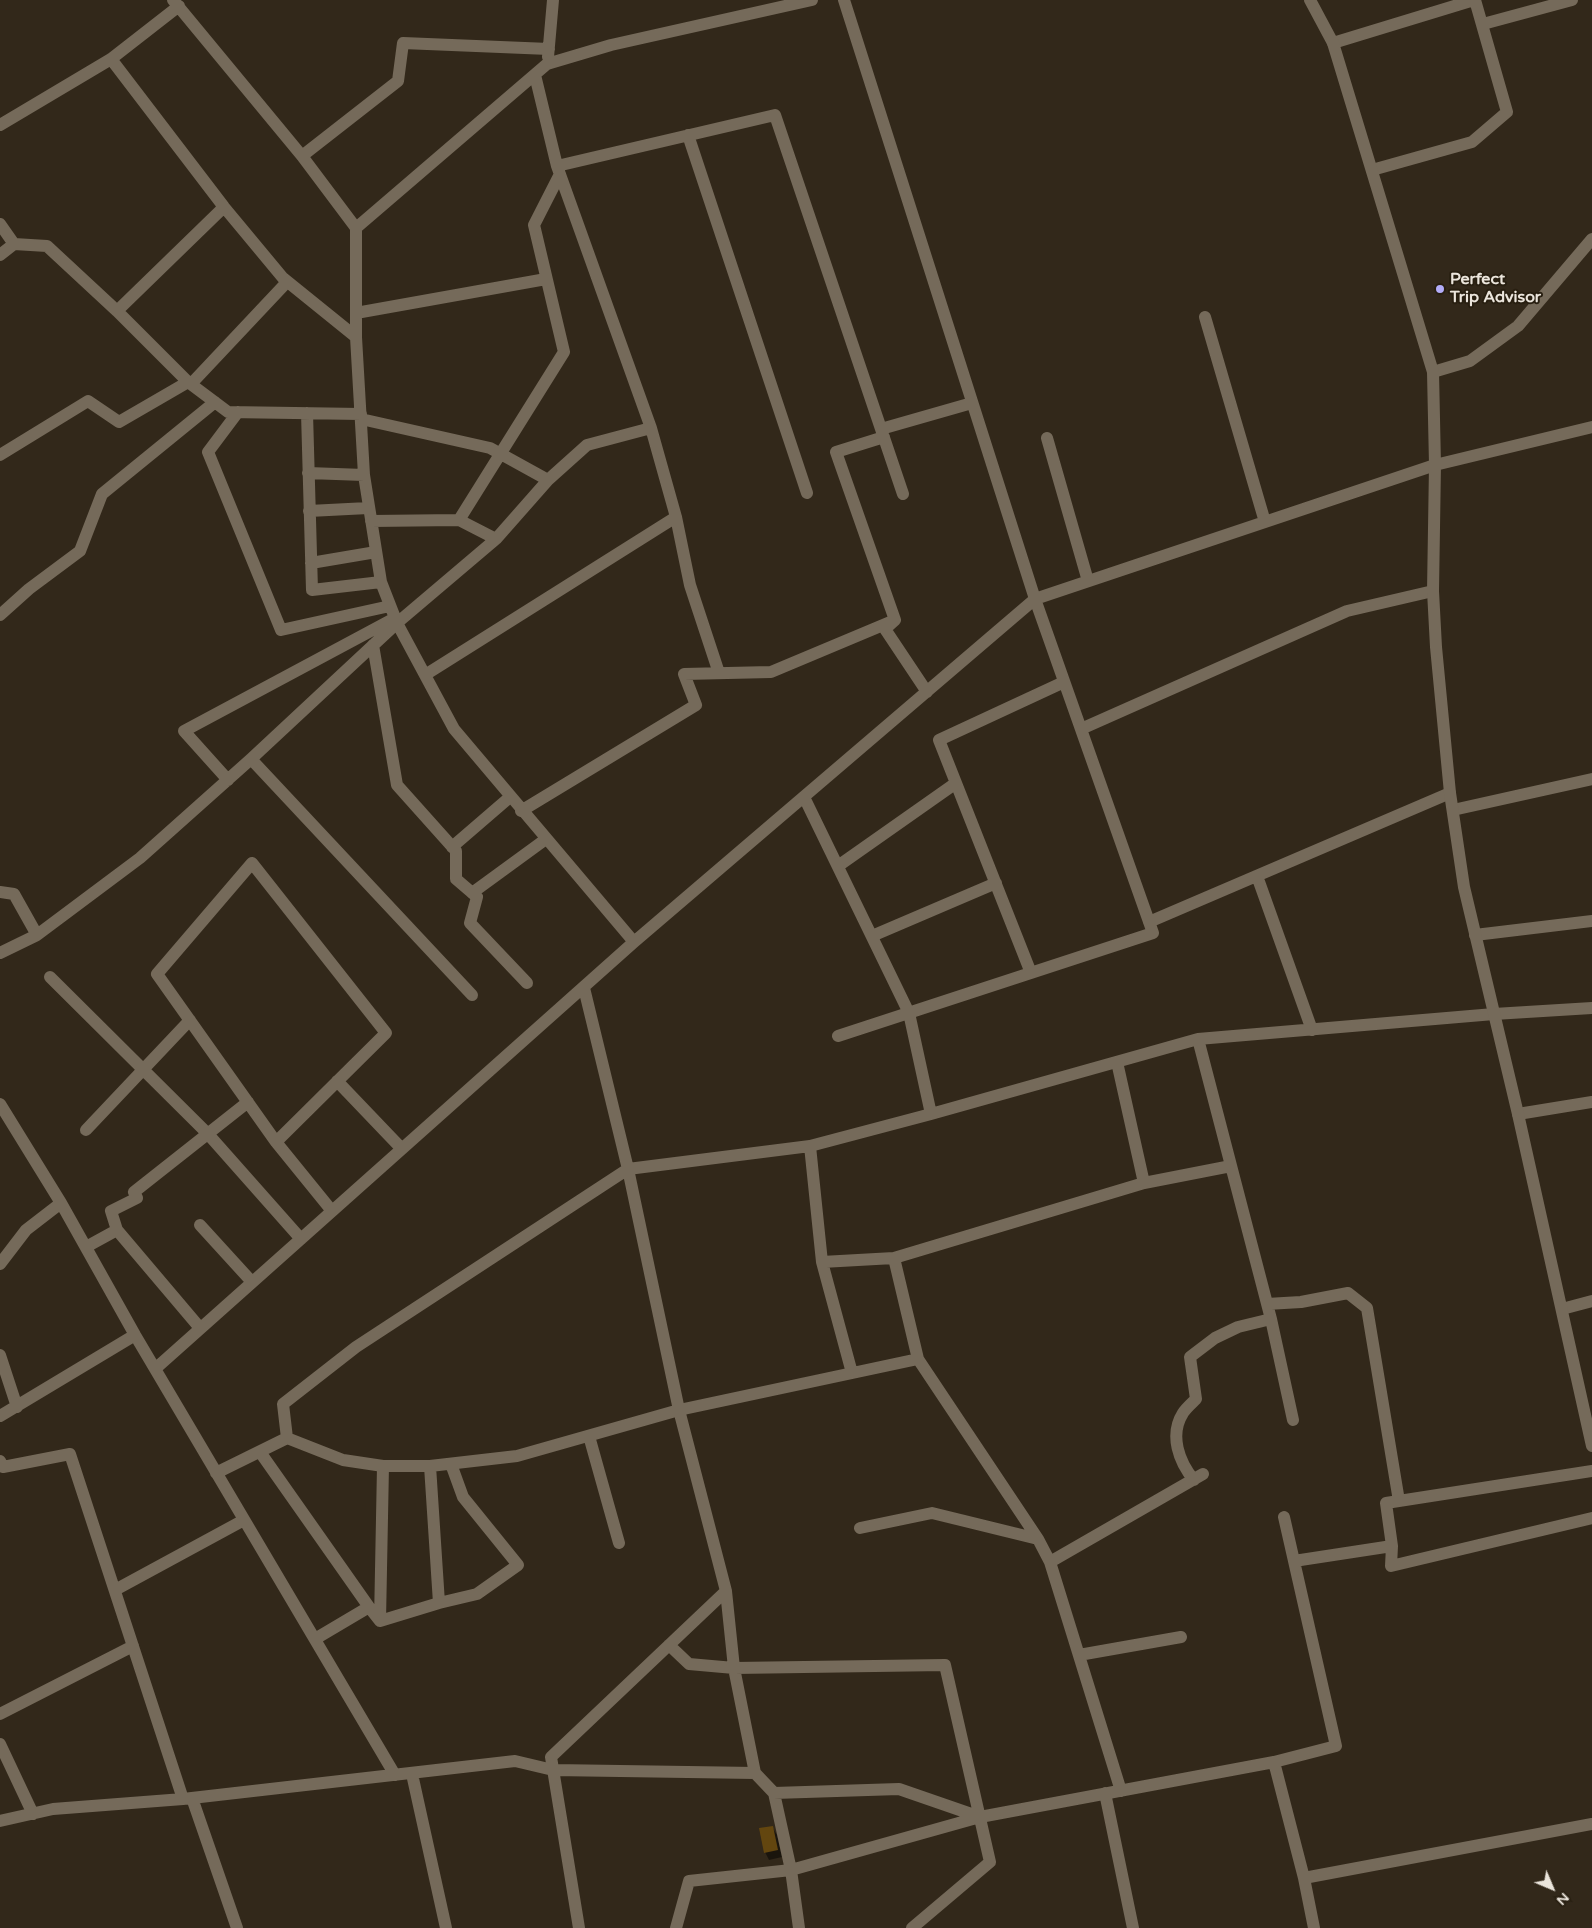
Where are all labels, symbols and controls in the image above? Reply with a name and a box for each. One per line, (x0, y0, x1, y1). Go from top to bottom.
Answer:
place label: Perfect Trip Advisor (1450, 270, 1541, 308)
marker: Perfect Trip Advisor (1434, 283, 1446, 295)
north arrow (1527, 1863, 1577, 1913)
text: N (1553, 1889, 1573, 1909)

